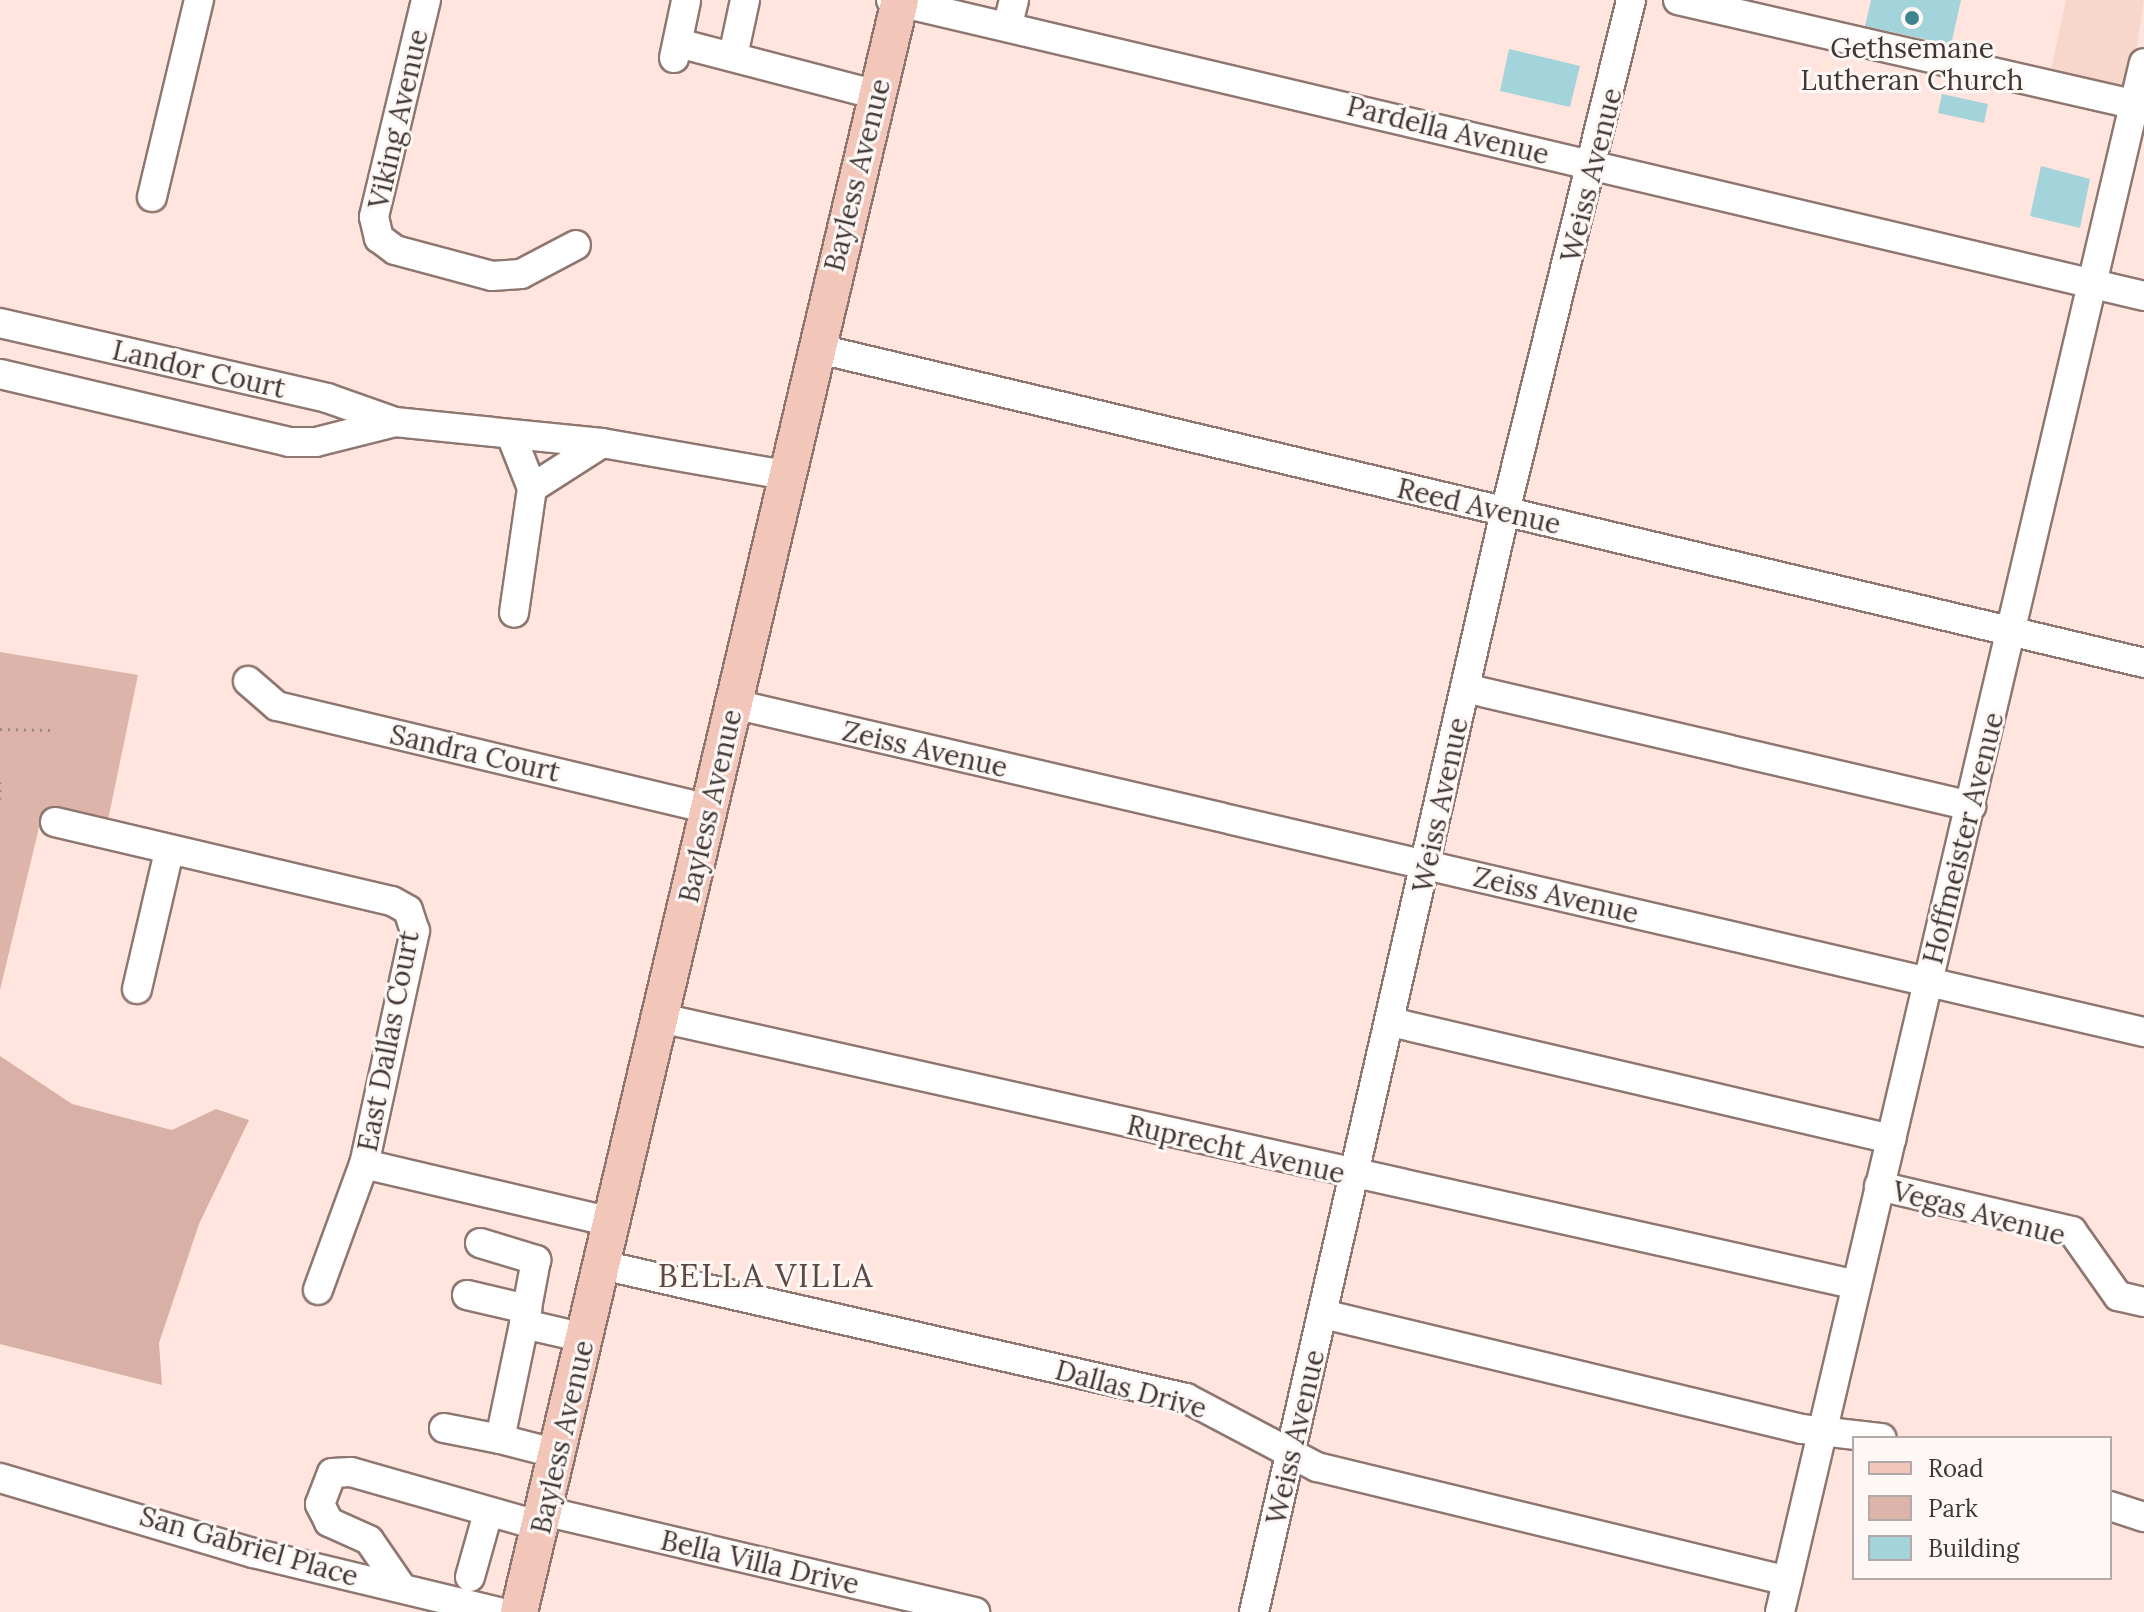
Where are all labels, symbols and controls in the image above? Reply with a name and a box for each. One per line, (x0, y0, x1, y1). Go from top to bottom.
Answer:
marker: Gethsemane Lutheran Church (1903, 9, 1921, 27)
street label: Viking Avenue (361, 26, 435, 212)
place label: Gethsemane Lutheran Church (1800, 31, 2024, 97)
street label: Bayless Avenue (817, 75, 897, 275)
street label: Weiss Avenue (1553, 85, 1629, 265)
street label: Pardella Avenue (1343, 89, 1553, 171)
street label: Landor Court (109, 333, 289, 405)
street label: Reed Avenue (1394, 471, 1564, 541)
street label: Bayless Avenue (671, 706, 749, 906)
street label: Hoffmeister Avenue (1915, 709, 2011, 967)
street label: Zeiss Avenue (839, 714, 1011, 784)
street label: Weiss Avenue (1405, 714, 1475, 896)
street label: Sandra Court (387, 717, 563, 789)
street label: Zeiss Avenue (1470, 860, 1642, 930)
street label: East Dallas Court (350, 928, 426, 1154)
street label: Ruprecht Avenue (1124, 1108, 1348, 1190)
street label: Vegas Avenue (1889, 1174, 2069, 1252)
district label: BELLA VILLA (658, 1257, 874, 1295)
street label: Bayless Avenue (523, 1337, 601, 1537)
street label: Weiss Avenue (1259, 1346, 1331, 1528)
street label: Dallas Drive (1052, 1353, 1210, 1425)
legend (1852, 1436, 2112, 1580)
text: Road (1928, 1453, 1984, 1484)
text: Park (1928, 1493, 1978, 1524)
street label: San Gabriel Place (136, 1499, 362, 1593)
street label: Bella Villa Drive (658, 1523, 862, 1601)
text: Building (1928, 1533, 2019, 1564)

